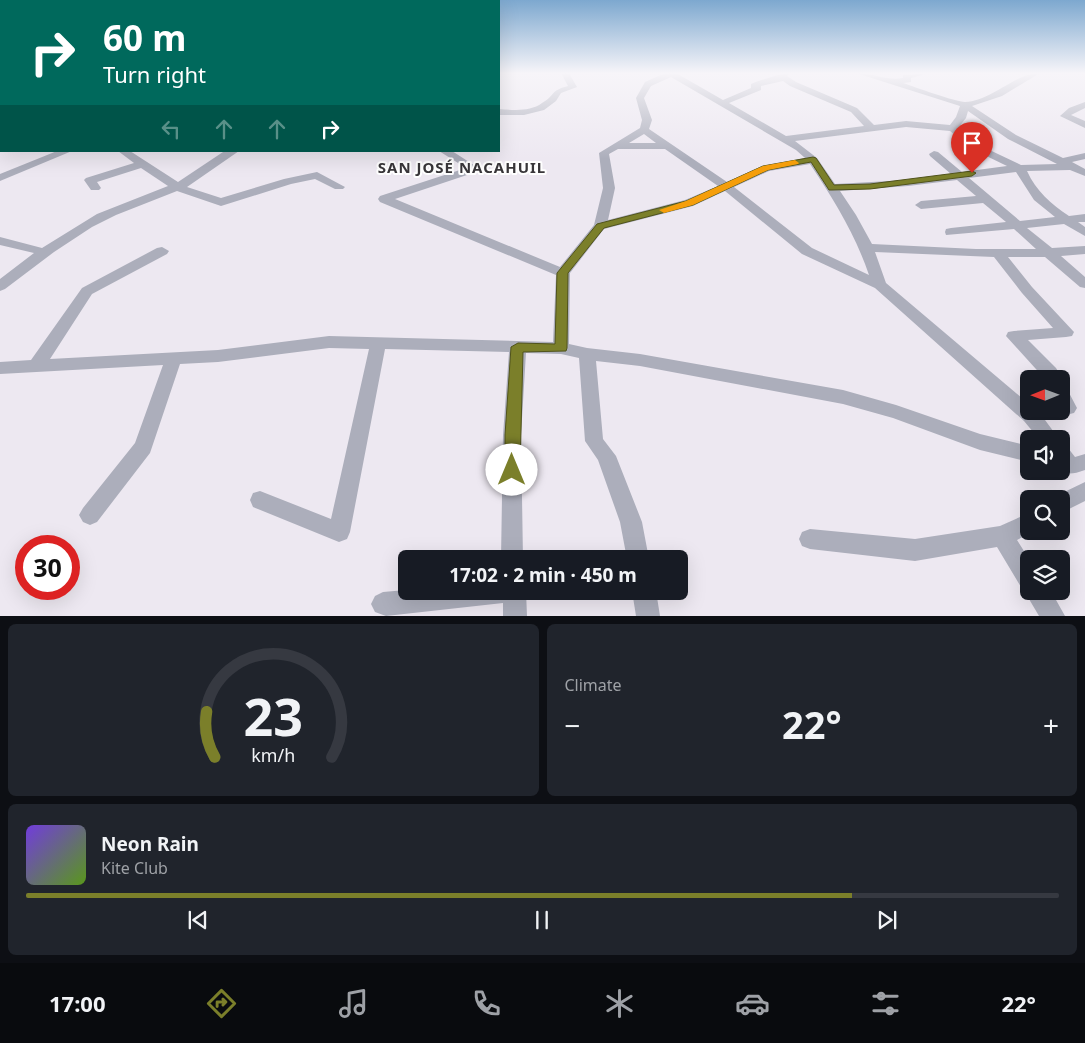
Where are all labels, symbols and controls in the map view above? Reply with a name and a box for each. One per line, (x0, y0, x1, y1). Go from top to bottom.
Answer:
text: 60 m (103, 14, 186, 61)
icon: right (20, 20, 85, 85)
text: Turn right (103, 59, 206, 89)
icon: left (157, 115, 185, 143)
icon: ahead (210, 115, 238, 143)
icon: ahead (263, 115, 291, 143)
icon: right (316, 115, 344, 143)
pin (951, 122, 993, 173)
icon: arrive (958, 129, 986, 157)
district label: SAN JOSÉ NACAHUIL (378, 157, 546, 177)
north arrow (1020, 370, 1070, 420)
map controls (1020, 370, 1070, 600)
button: sound (1020, 430, 1070, 480)
position arrow (485, 443, 537, 495)
button: search (1020, 490, 1070, 540)
speed limit sign: 30 (15, 535, 80, 600)
button: layers (1020, 550, 1070, 600)
text: 17:02 · 2 min · 450 m (449, 562, 637, 588)
text: Climate (565, 674, 622, 696)
text: 23 (244, 680, 303, 751)
text: 22° (782, 698, 842, 750)
text: − (565, 706, 581, 744)
text: + (1043, 706, 1059, 744)
text: km/h (251, 743, 295, 767)
text: Neon Rain (101, 831, 199, 857)
text: Kite Club (101, 857, 168, 879)
icon: previous (184, 906, 212, 934)
icon: pause (528, 906, 556, 934)
icon: next (873, 906, 901, 934)
icon: directions (204, 986, 239, 1021)
icon: music (336, 986, 371, 1021)
icon: phone (469, 986, 504, 1021)
icon: climate (602, 986, 637, 1021)
icon: car (735, 986, 770, 1021)
icon: filters (868, 986, 903, 1021)
text: 17:00 (49, 988, 106, 1018)
text: 22° (1001, 988, 1036, 1018)

